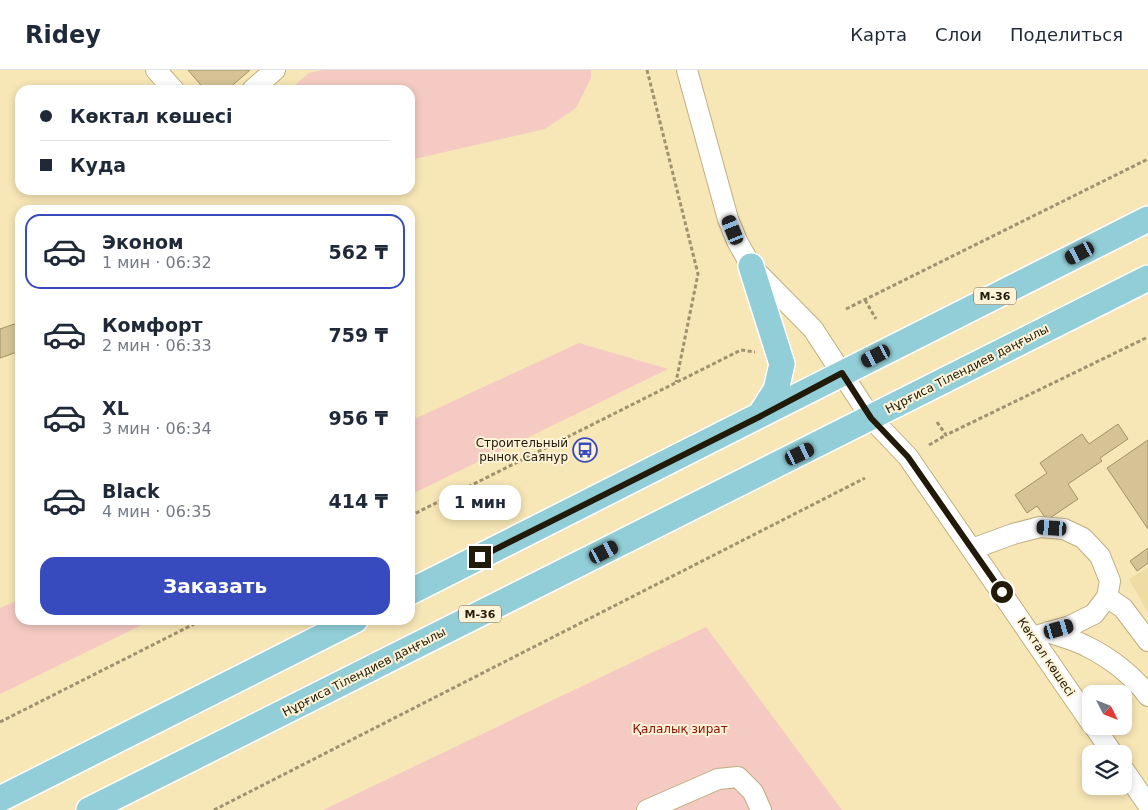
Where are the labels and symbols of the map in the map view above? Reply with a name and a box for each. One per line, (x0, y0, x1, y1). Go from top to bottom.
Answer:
car (720, 213, 745, 247)
car (1063, 240, 1096, 266)
road number: M-36 (974, 288, 1016, 305)
street label: Нұрғиса Тілендиев даңғылы (883, 322, 1051, 416)
car (859, 343, 892, 369)
place label: Строительный рынок Саянур (476, 436, 568, 464)
bus stop icon: Строительный рынок Саянур (572, 437, 598, 463)
car (783, 441, 816, 467)
callout: 1 мин (439, 484, 521, 520)
car (1036, 519, 1067, 537)
car (587, 539, 620, 565)
route end (469, 546, 491, 568)
route start (991, 581, 1013, 603)
road number: M-36 (459, 606, 501, 622)
street label: Көктал көшесі (1015, 615, 1077, 699)
car (1042, 618, 1075, 640)
street label: Нұрғиса Тілендиев даңғылы (280, 625, 448, 719)
north arrow (1082, 685, 1132, 735)
park label: Қалалық зират (632, 722, 728, 736)

